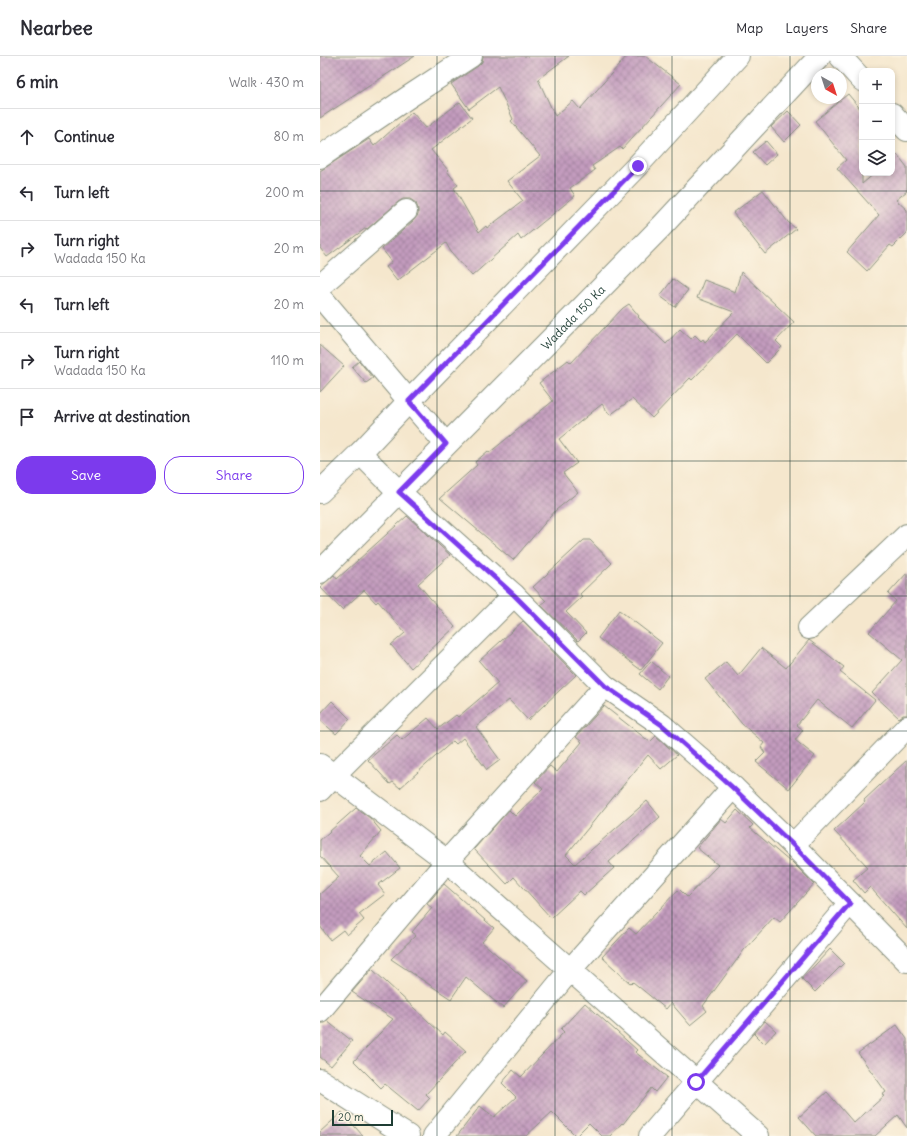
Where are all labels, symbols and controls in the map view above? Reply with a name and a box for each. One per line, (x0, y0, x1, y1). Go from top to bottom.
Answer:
text: Nearbee (20, 16, 93, 40)
text: Map (736, 19, 763, 37)
text: Layers (785, 19, 828, 37)
text: Share (850, 19, 887, 37)
north arrow (811, 68, 847, 104)
map controls (859, 68, 895, 176)
button: + (859, 68, 895, 104)
text: 6 min (16, 71, 58, 93)
text: Walk · 430 m (229, 74, 304, 91)
button: − (859, 104, 895, 140)
icon: ahead (16, 126, 38, 148)
text: Continue (54, 127, 115, 146)
text: 80 m (273, 128, 304, 145)
button: layers (859, 140, 895, 176)
route end (629, 157, 647, 175)
icon: left (16, 182, 38, 204)
text: Turn left (54, 183, 109, 202)
text: 200 m (265, 184, 304, 201)
text: Turn right (54, 231, 119, 250)
icon: right (16, 238, 38, 260)
text: 20 m (274, 240, 304, 257)
text: Wadada 150 Ka (54, 250, 146, 267)
street label: Wadada 150 Ka (538, 282, 608, 352)
icon: left (16, 294, 38, 316)
text: Turn left (54, 295, 109, 314)
text: 20 m (274, 296, 304, 313)
text: Turn right (54, 343, 119, 362)
icon: right (16, 350, 38, 372)
text: 110 m (271, 352, 304, 369)
text: Wadada 150 Ka (54, 362, 146, 379)
icon: arrive (16, 406, 38, 428)
text: Arrive at destination (54, 407, 190, 426)
button: Save (16, 456, 156, 494)
button: Share (164, 456, 304, 494)
route start (687, 1073, 705, 1091)
scale bar (332, 1108, 393, 1127)
text: 20 m (338, 1110, 364, 1124)

